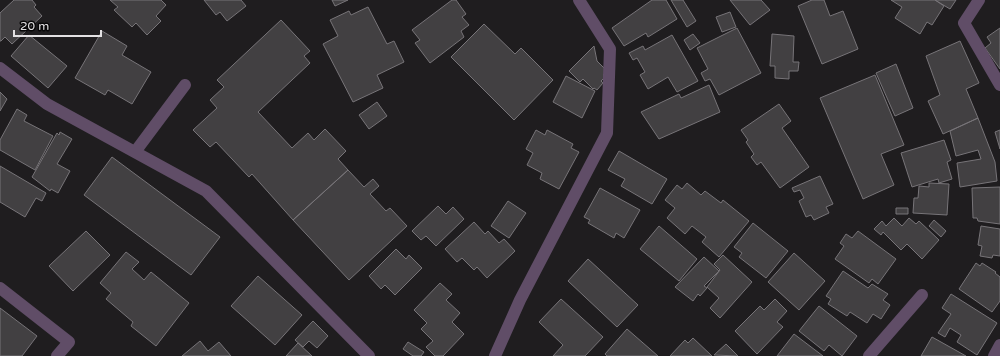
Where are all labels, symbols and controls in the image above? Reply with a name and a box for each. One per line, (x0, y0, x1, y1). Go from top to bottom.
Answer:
scale bar (14, 12, 101, 38)
text: 20 m (20, 19, 49, 33)

